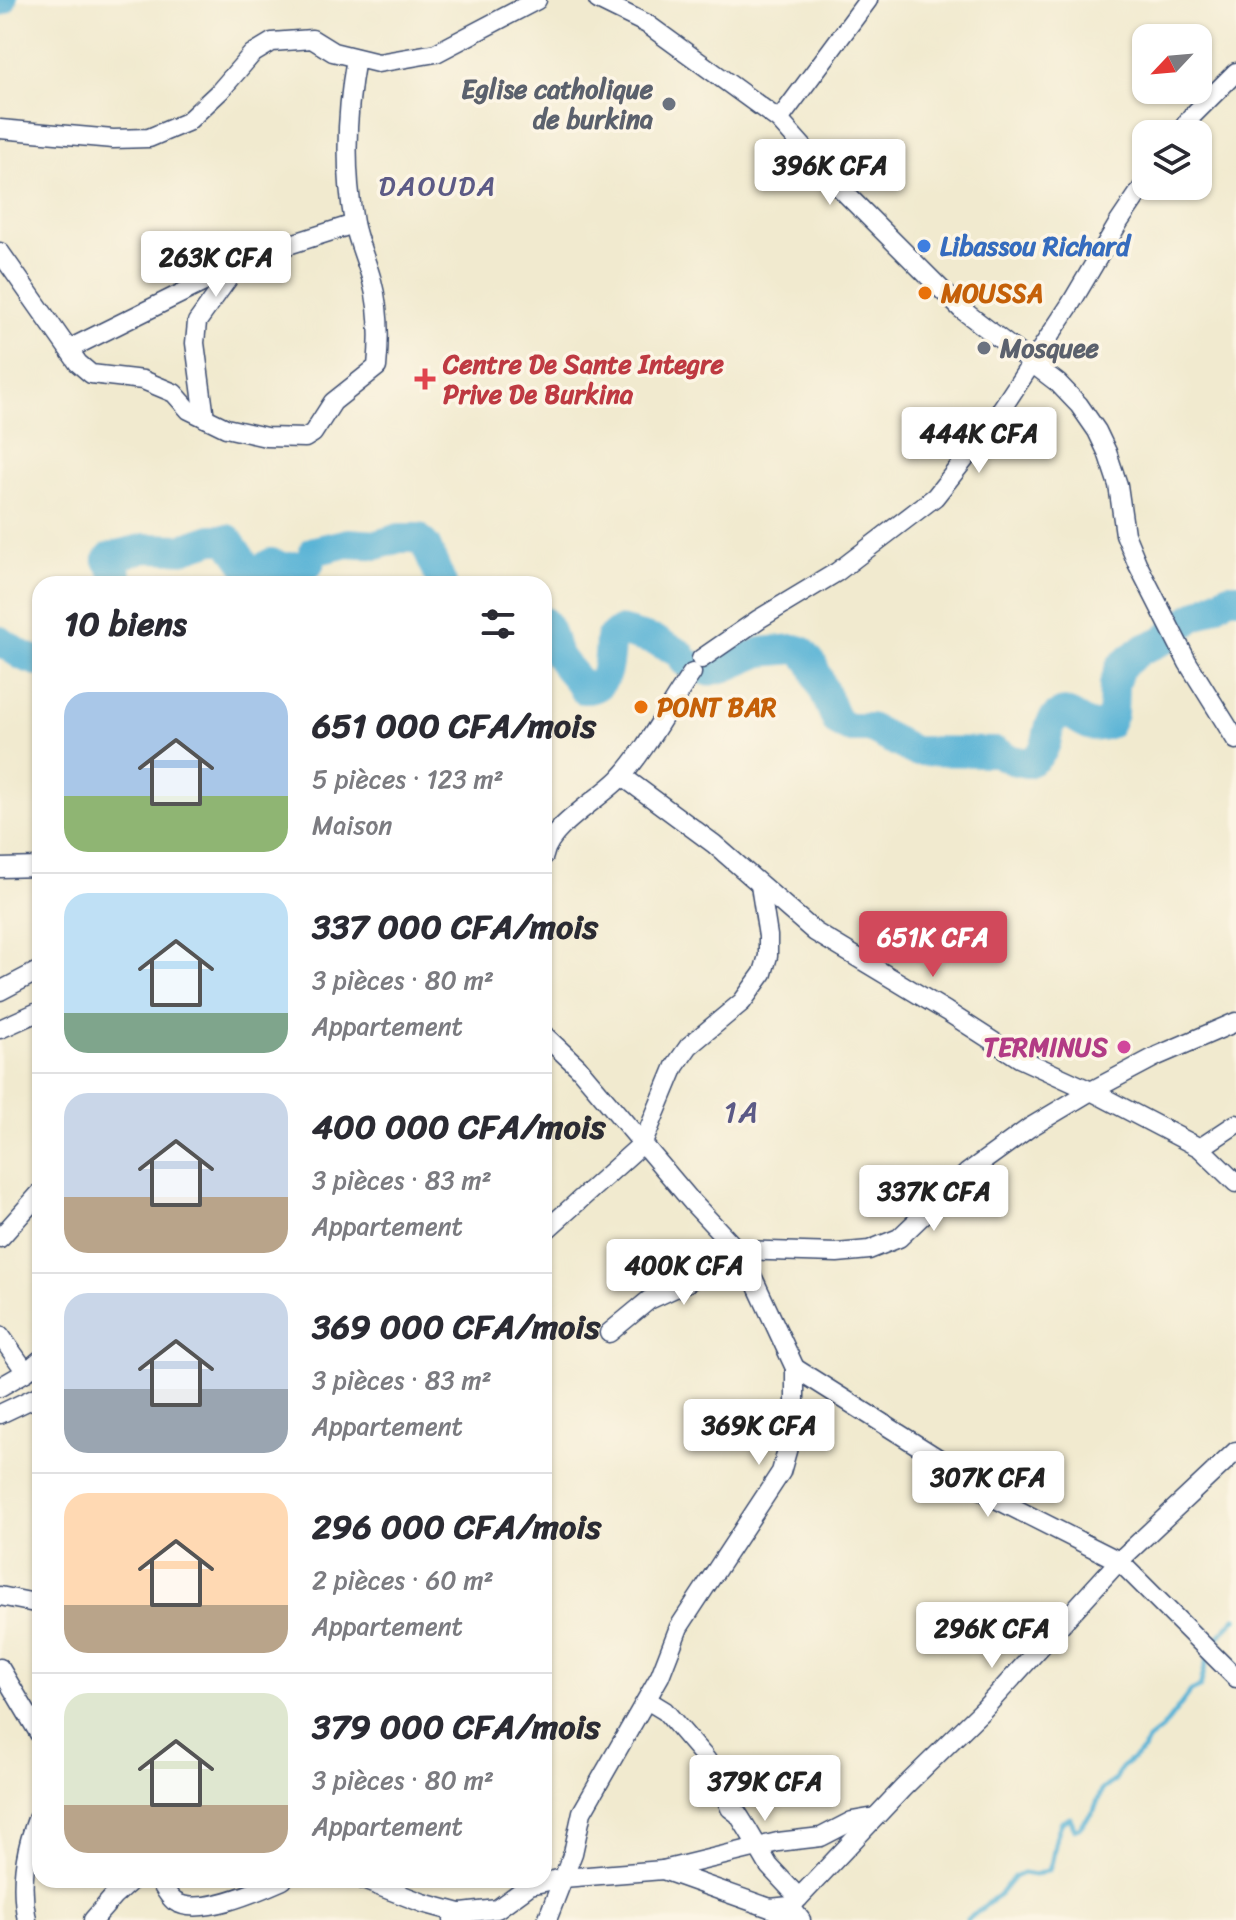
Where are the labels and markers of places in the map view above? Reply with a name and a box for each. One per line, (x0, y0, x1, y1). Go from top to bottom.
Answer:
place label: Eglise catholique de burkina (461, 66, 654, 142)
marker: Eglise catholique de burkina (660, 95, 678, 113)
pin: 396K CFA (747, 139, 913, 207)
place label: Libassou Richard (940, 223, 1132, 269)
pin: 263K CFA (133, 231, 299, 299)
marker: Libassou Richard (915, 237, 933, 255)
place label: MOUSSA (940, 270, 1043, 316)
marker: MOUSSA (916, 284, 934, 302)
place label: Mosquee (999, 325, 1100, 371)
marker: Mosquee (975, 339, 993, 357)
place label: Centre De Sante Integre Prive De Burkina (442, 341, 725, 417)
marker: Centre De Sante Integre Prive De Burkina (414, 368, 436, 390)
pin: 444K CFA (896, 407, 1062, 475)
place label: PONT BAR (657, 684, 777, 730)
marker: PONT BAR (632, 698, 650, 716)
pin: 651K CFA (850, 911, 1016, 979)
place label: TERMINUS (983, 1024, 1109, 1070)
marker: TERMINUS (1115, 1038, 1133, 1056)
pin: 337K CFA (851, 1165, 1017, 1233)
pin: 400K CFA (601, 1239, 767, 1307)
pin: 369K CFA (676, 1399, 842, 1467)
pin: 307K CFA (905, 1451, 1071, 1519)
pin: 296K CFA (909, 1602, 1075, 1670)
pin: 379K CFA (682, 1755, 848, 1823)

